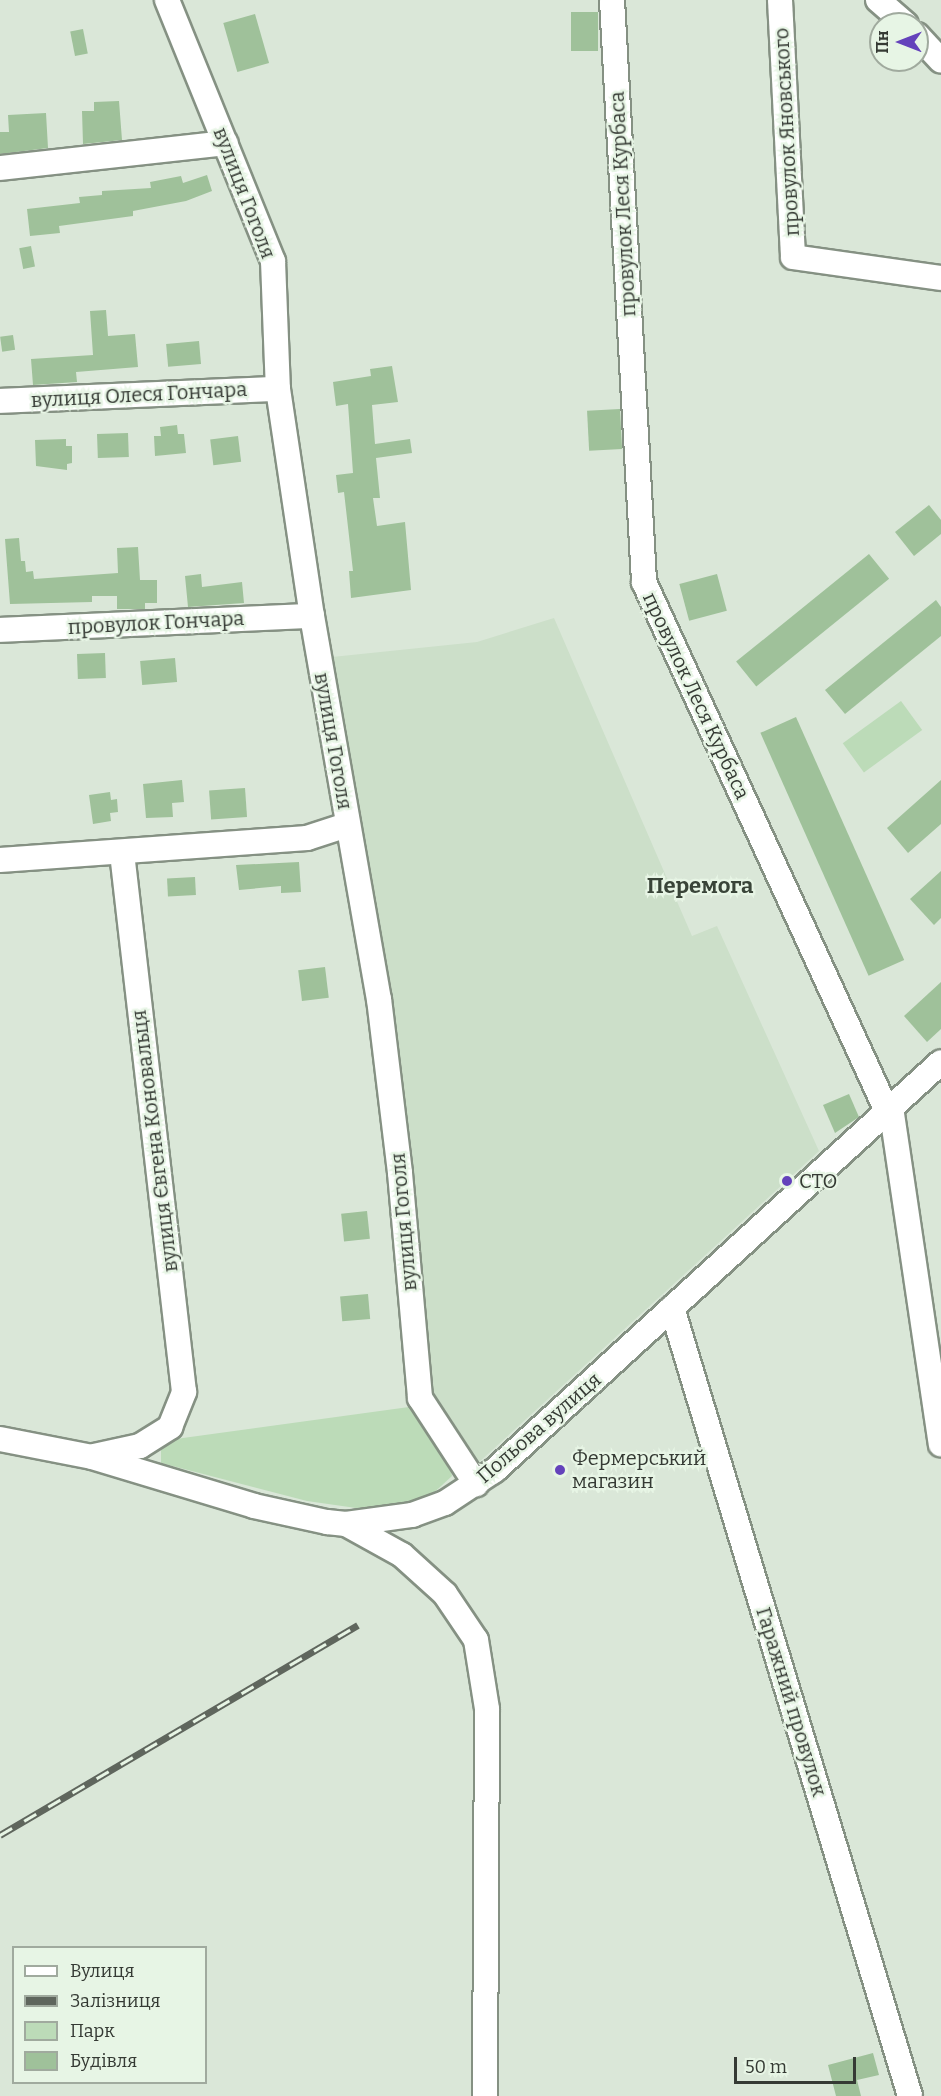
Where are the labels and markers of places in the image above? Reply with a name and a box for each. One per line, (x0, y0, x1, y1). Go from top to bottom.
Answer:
place label: СТО (799, 1169, 837, 1193)
marker: СТО (780, 1174, 794, 1188)
place label: Фермерський магазин (572, 1446, 706, 1493)
marker: Фермерський магазин (553, 1463, 567, 1477)

